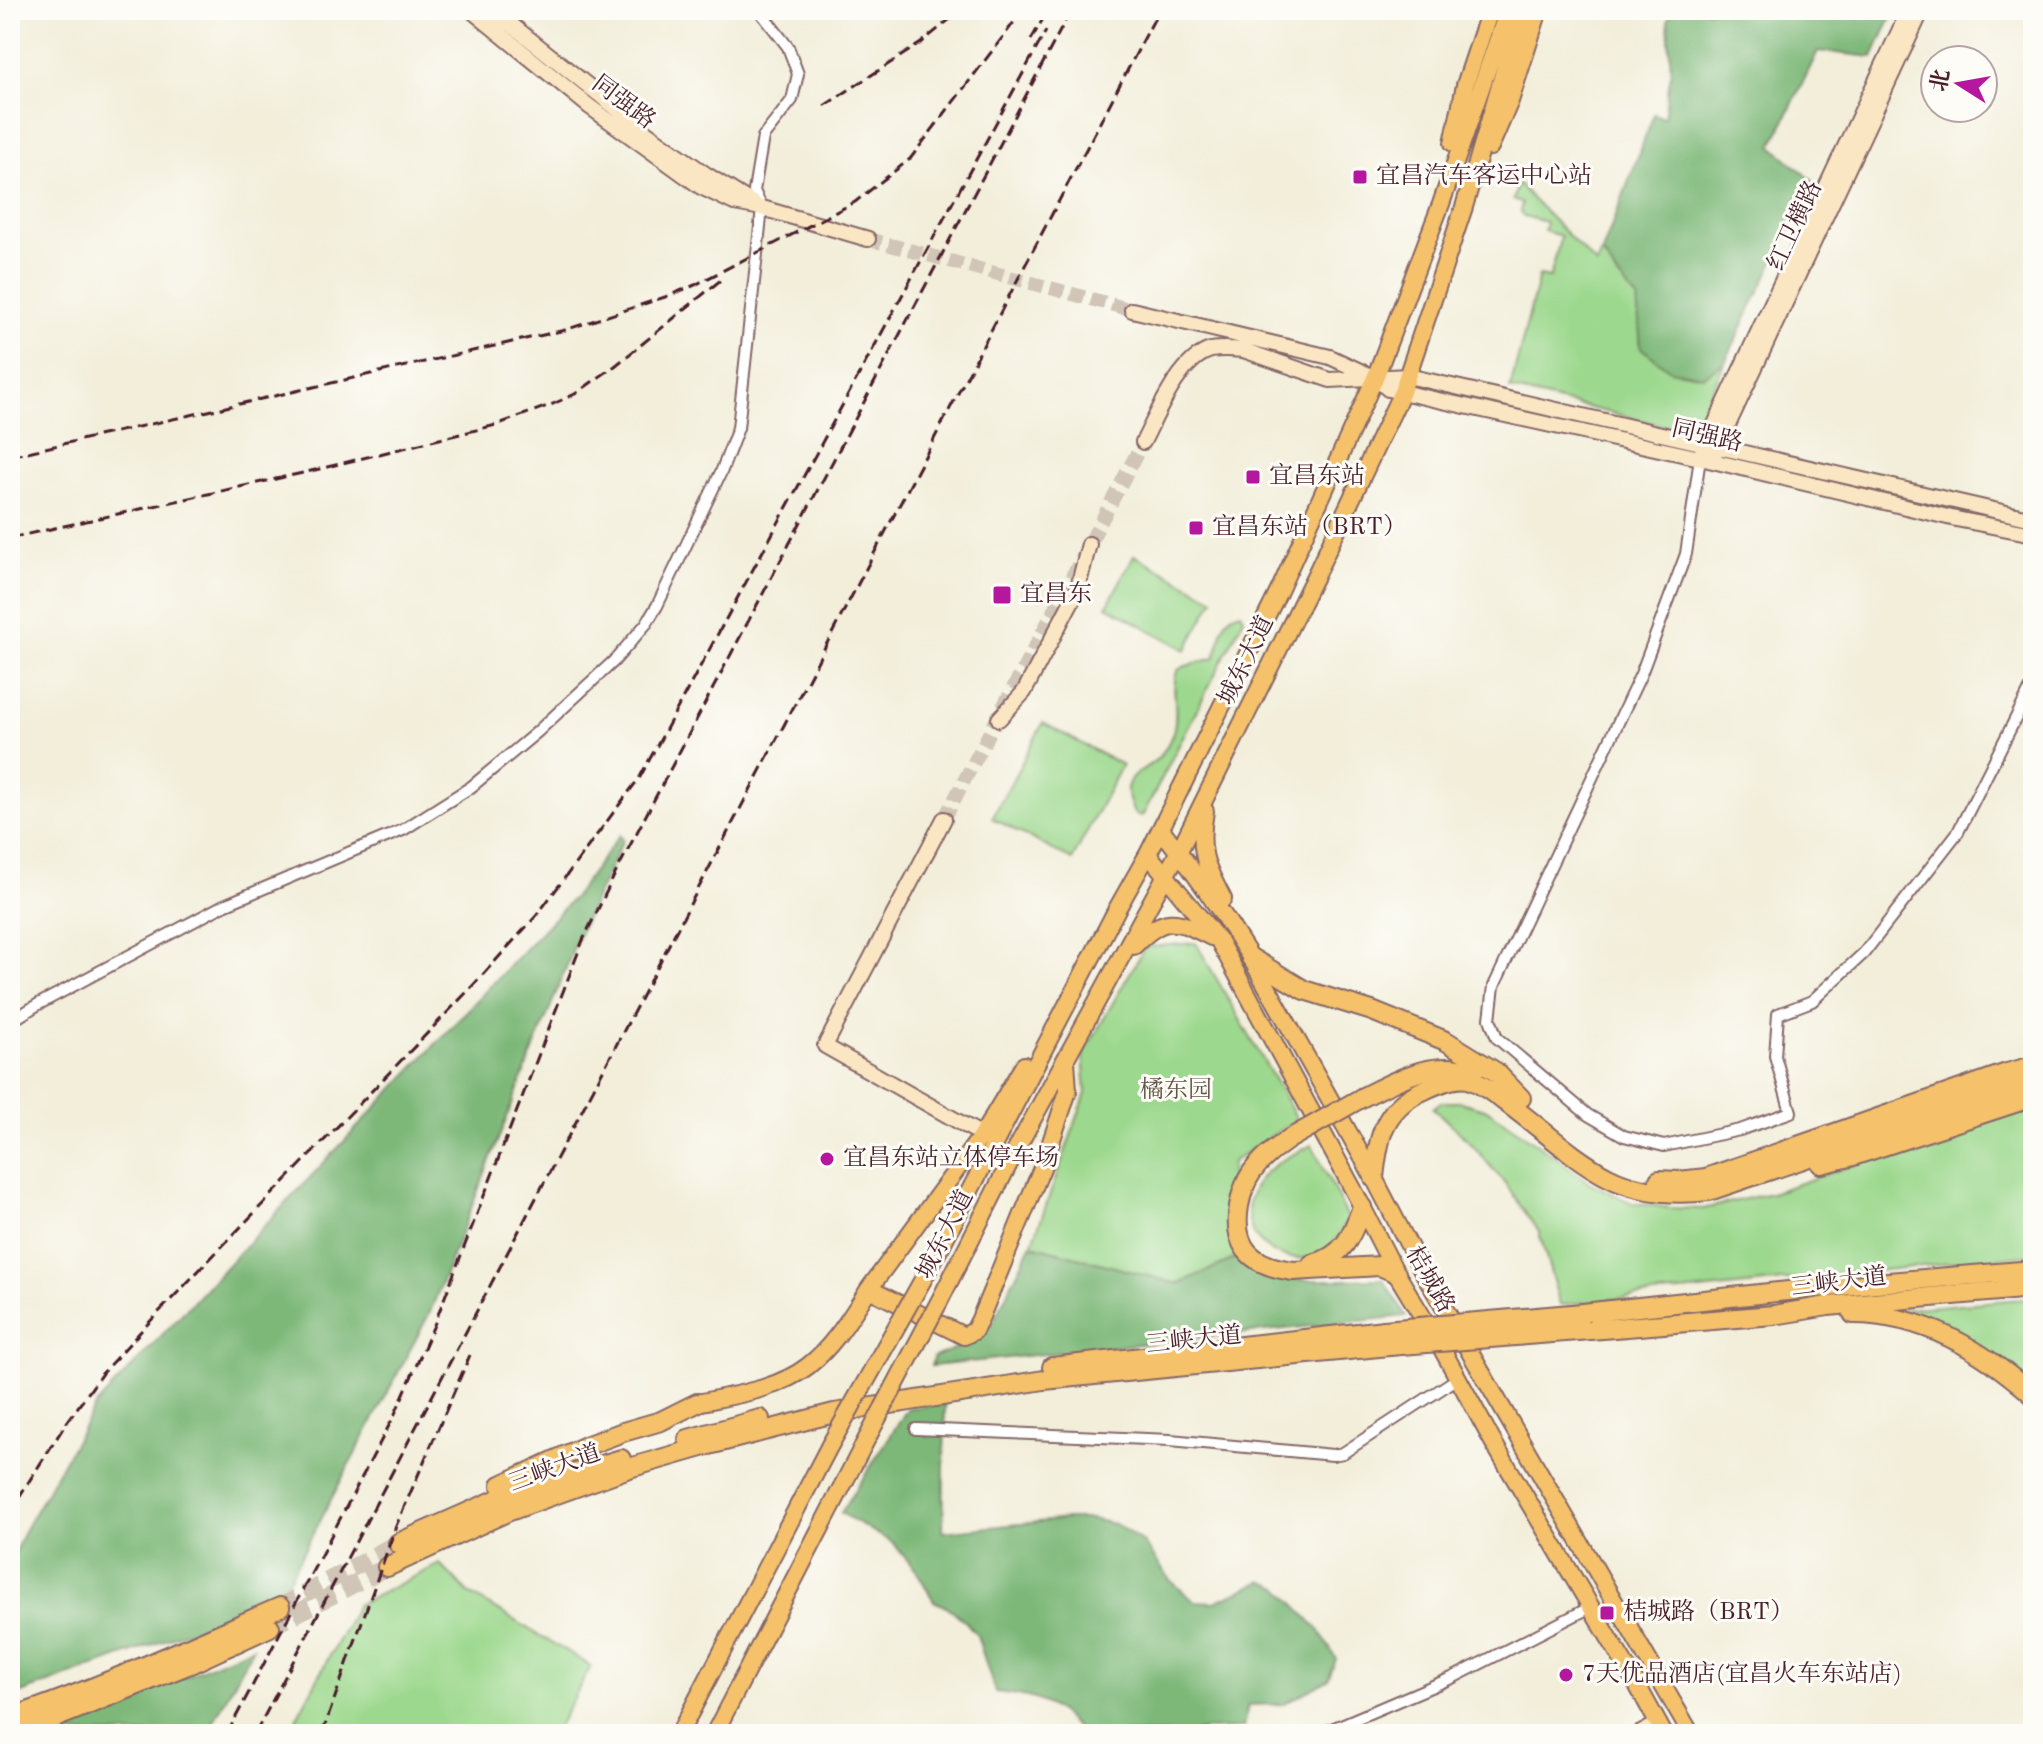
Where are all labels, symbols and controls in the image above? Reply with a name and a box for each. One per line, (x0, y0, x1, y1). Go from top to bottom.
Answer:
north arrow (1919, 44, 1999, 124)
text: 北 (1927, 67, 1954, 93)
street label: 同强路 (587, 69, 661, 134)
place label: 宜昌汽车客运中心站 (1376, 162, 1592, 189)
marker: 宜昌汽车客运中心站 (1351, 168, 1369, 186)
street label: 红卫横路 (1762, 176, 1827, 275)
street label: 同强路 (1669, 414, 1745, 457)
place label: 宜昌东站 (1269, 462, 1365, 489)
marker: 宜昌东站 (1244, 468, 1262, 486)
place label: 宜昌东站（BRT） (1212, 513, 1407, 540)
marker: 宜昌东站（BRT） (1187, 519, 1205, 537)
place label: 宜昌东 (1020, 580, 1092, 607)
marker: 宜昌东 (991, 584, 1013, 606)
street label: 城东大道 (1212, 611, 1279, 709)
park label: 橘东园 (1140, 1076, 1212, 1103)
place label: 宜昌东站立体停车场 (843, 1144, 1059, 1171)
marker: 宜昌东站立体停车场 (818, 1150, 836, 1168)
street label: 城东大道 (911, 1185, 978, 1283)
street label: 桔城路 (1401, 1241, 1460, 1317)
street label: 三峡大道 (1790, 1262, 1888, 1301)
street label: 三峡大道 (1145, 1321, 1243, 1358)
street label: 三峡大道 (505, 1438, 604, 1497)
place label: 桔城路（BRT） (1623, 1598, 1794, 1625)
marker: 桔城路（BRT） (1598, 1604, 1616, 1622)
place label: 7天优品酒店(宜昌火车东站店) (1582, 1660, 1902, 1687)
marker: 7天优品酒店(宜昌火车东站店) (1557, 1666, 1575, 1684)

